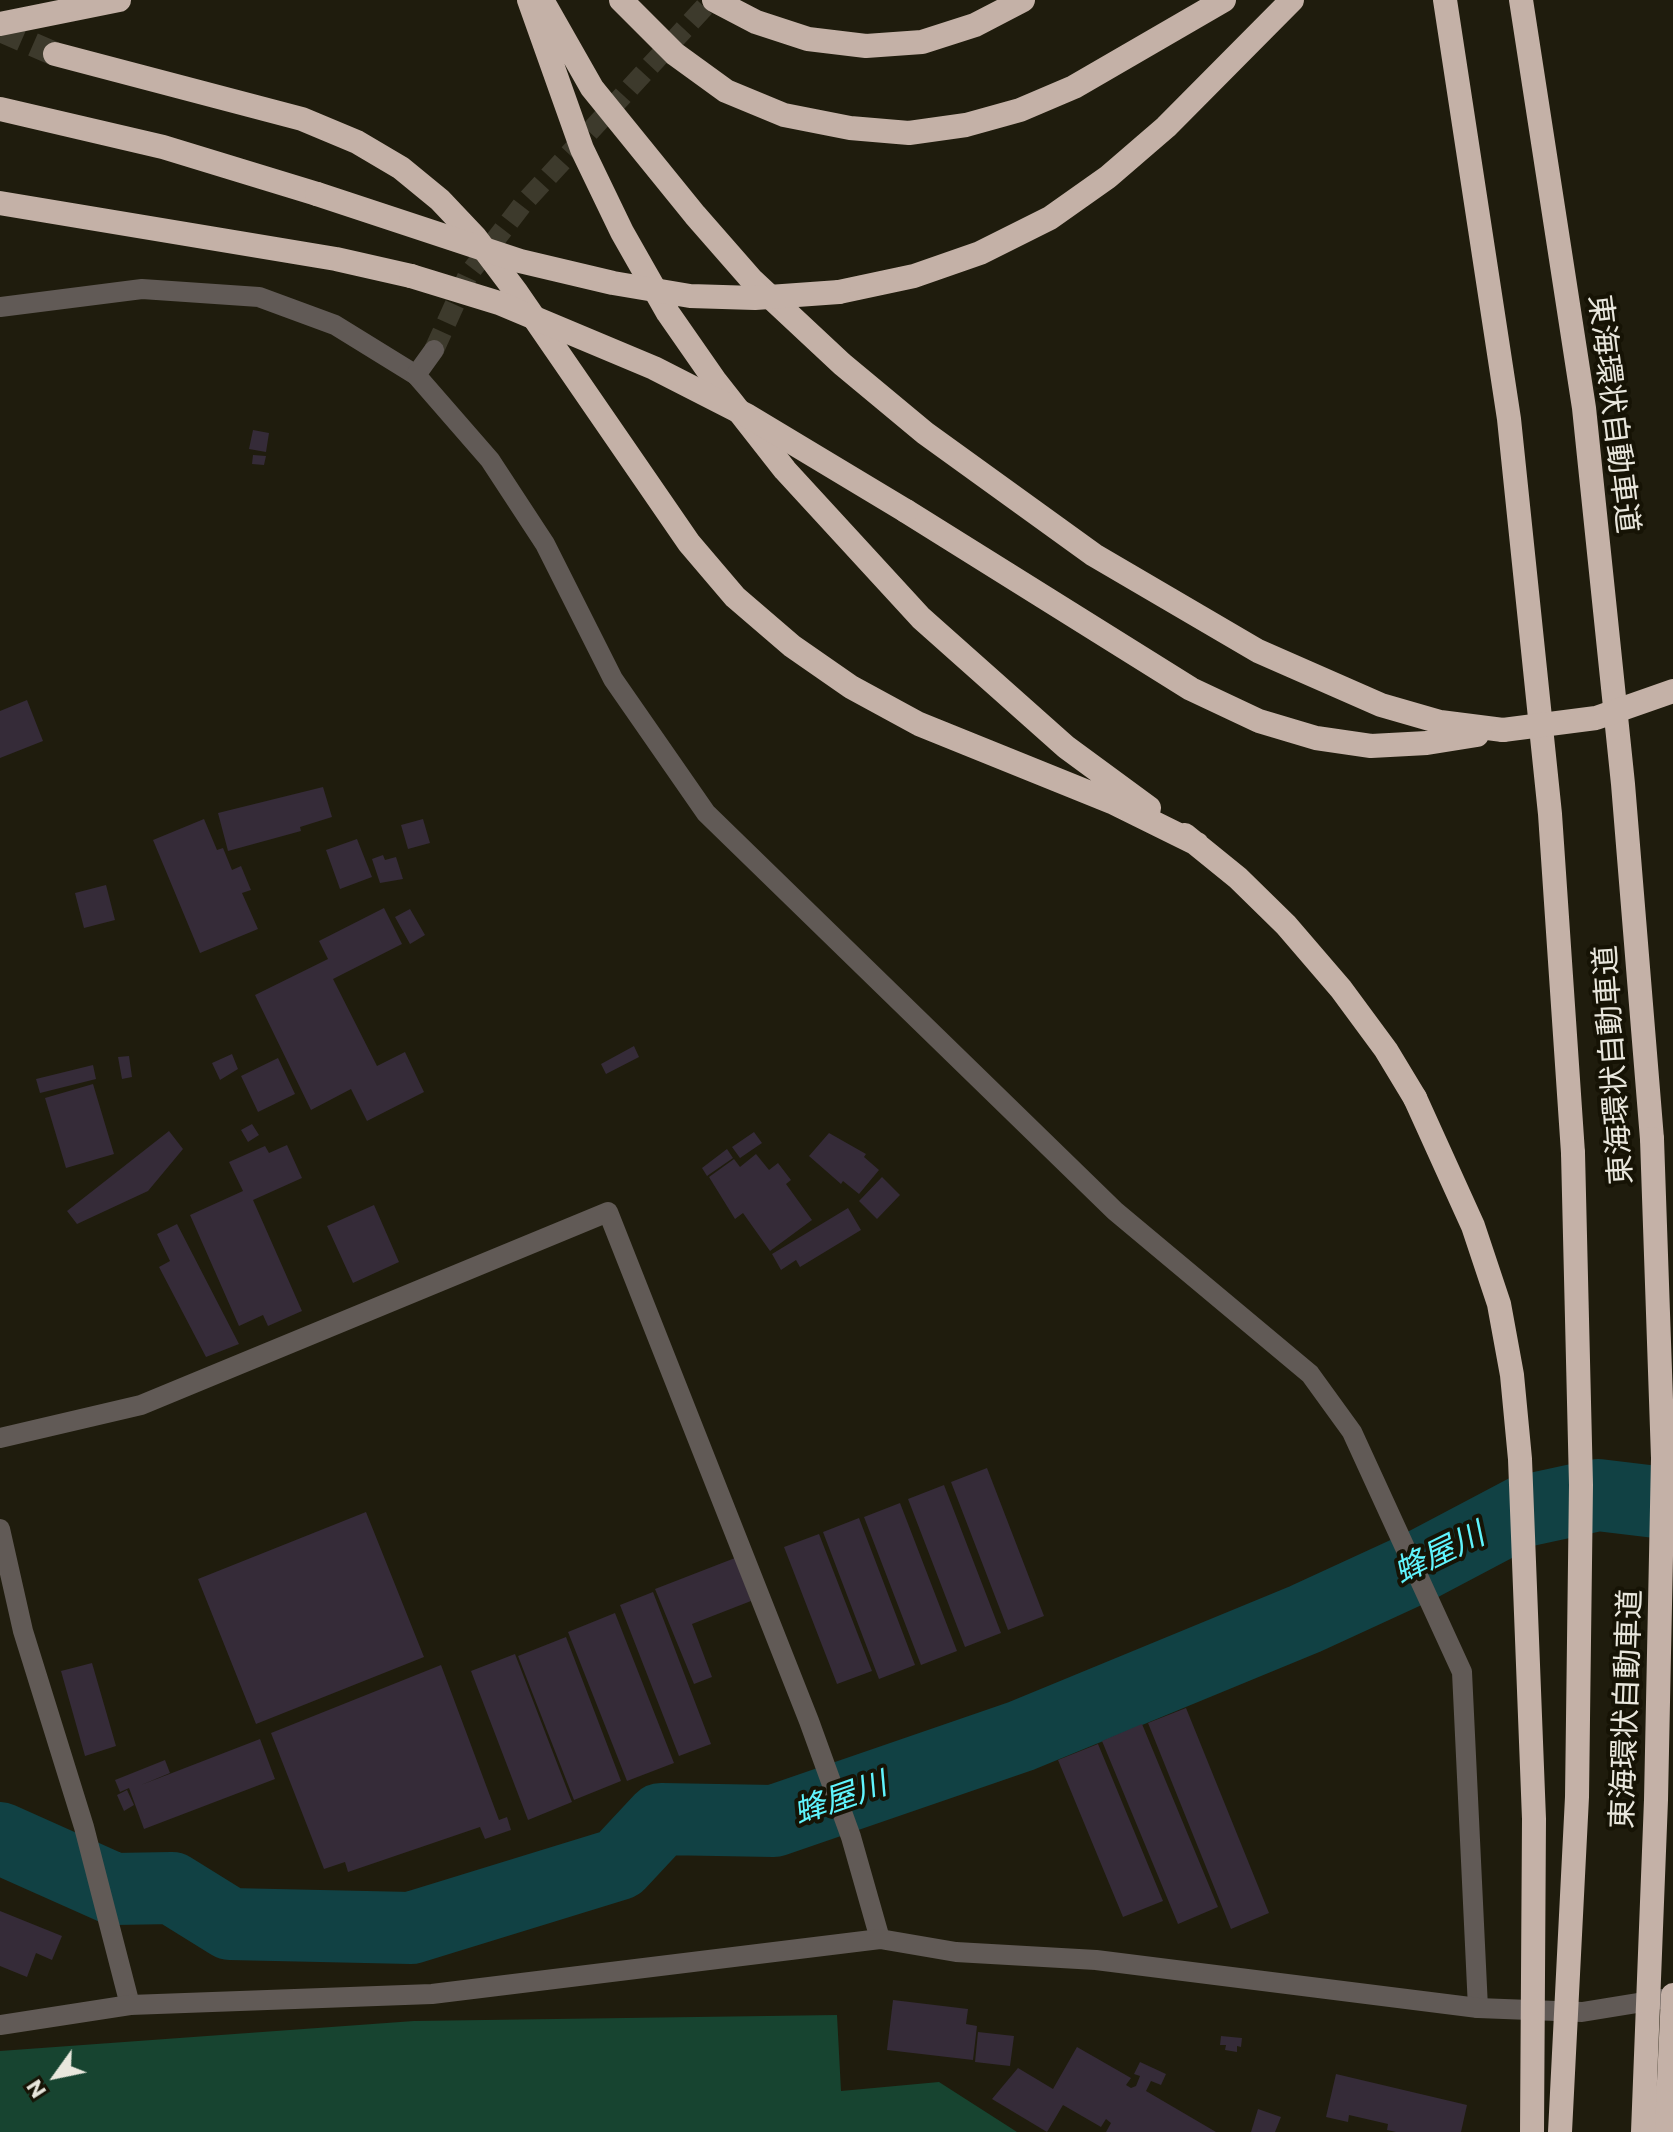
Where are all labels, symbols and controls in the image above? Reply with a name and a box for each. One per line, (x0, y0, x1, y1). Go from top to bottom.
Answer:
street label: 東海環状自動車道 (1582, 293, 1646, 535)
street label: 東海環状自動車道 (1587, 944, 1639, 1186)
water label: 蜂屋川 (1387, 1515, 1491, 1591)
street label: 東海環状自動車道 (1604, 1588, 1648, 1830)
water label: 蜂屋川 (788, 1764, 892, 1832)
north arrow (16, 2036, 96, 2116)
text: N (20, 2075, 51, 2104)

